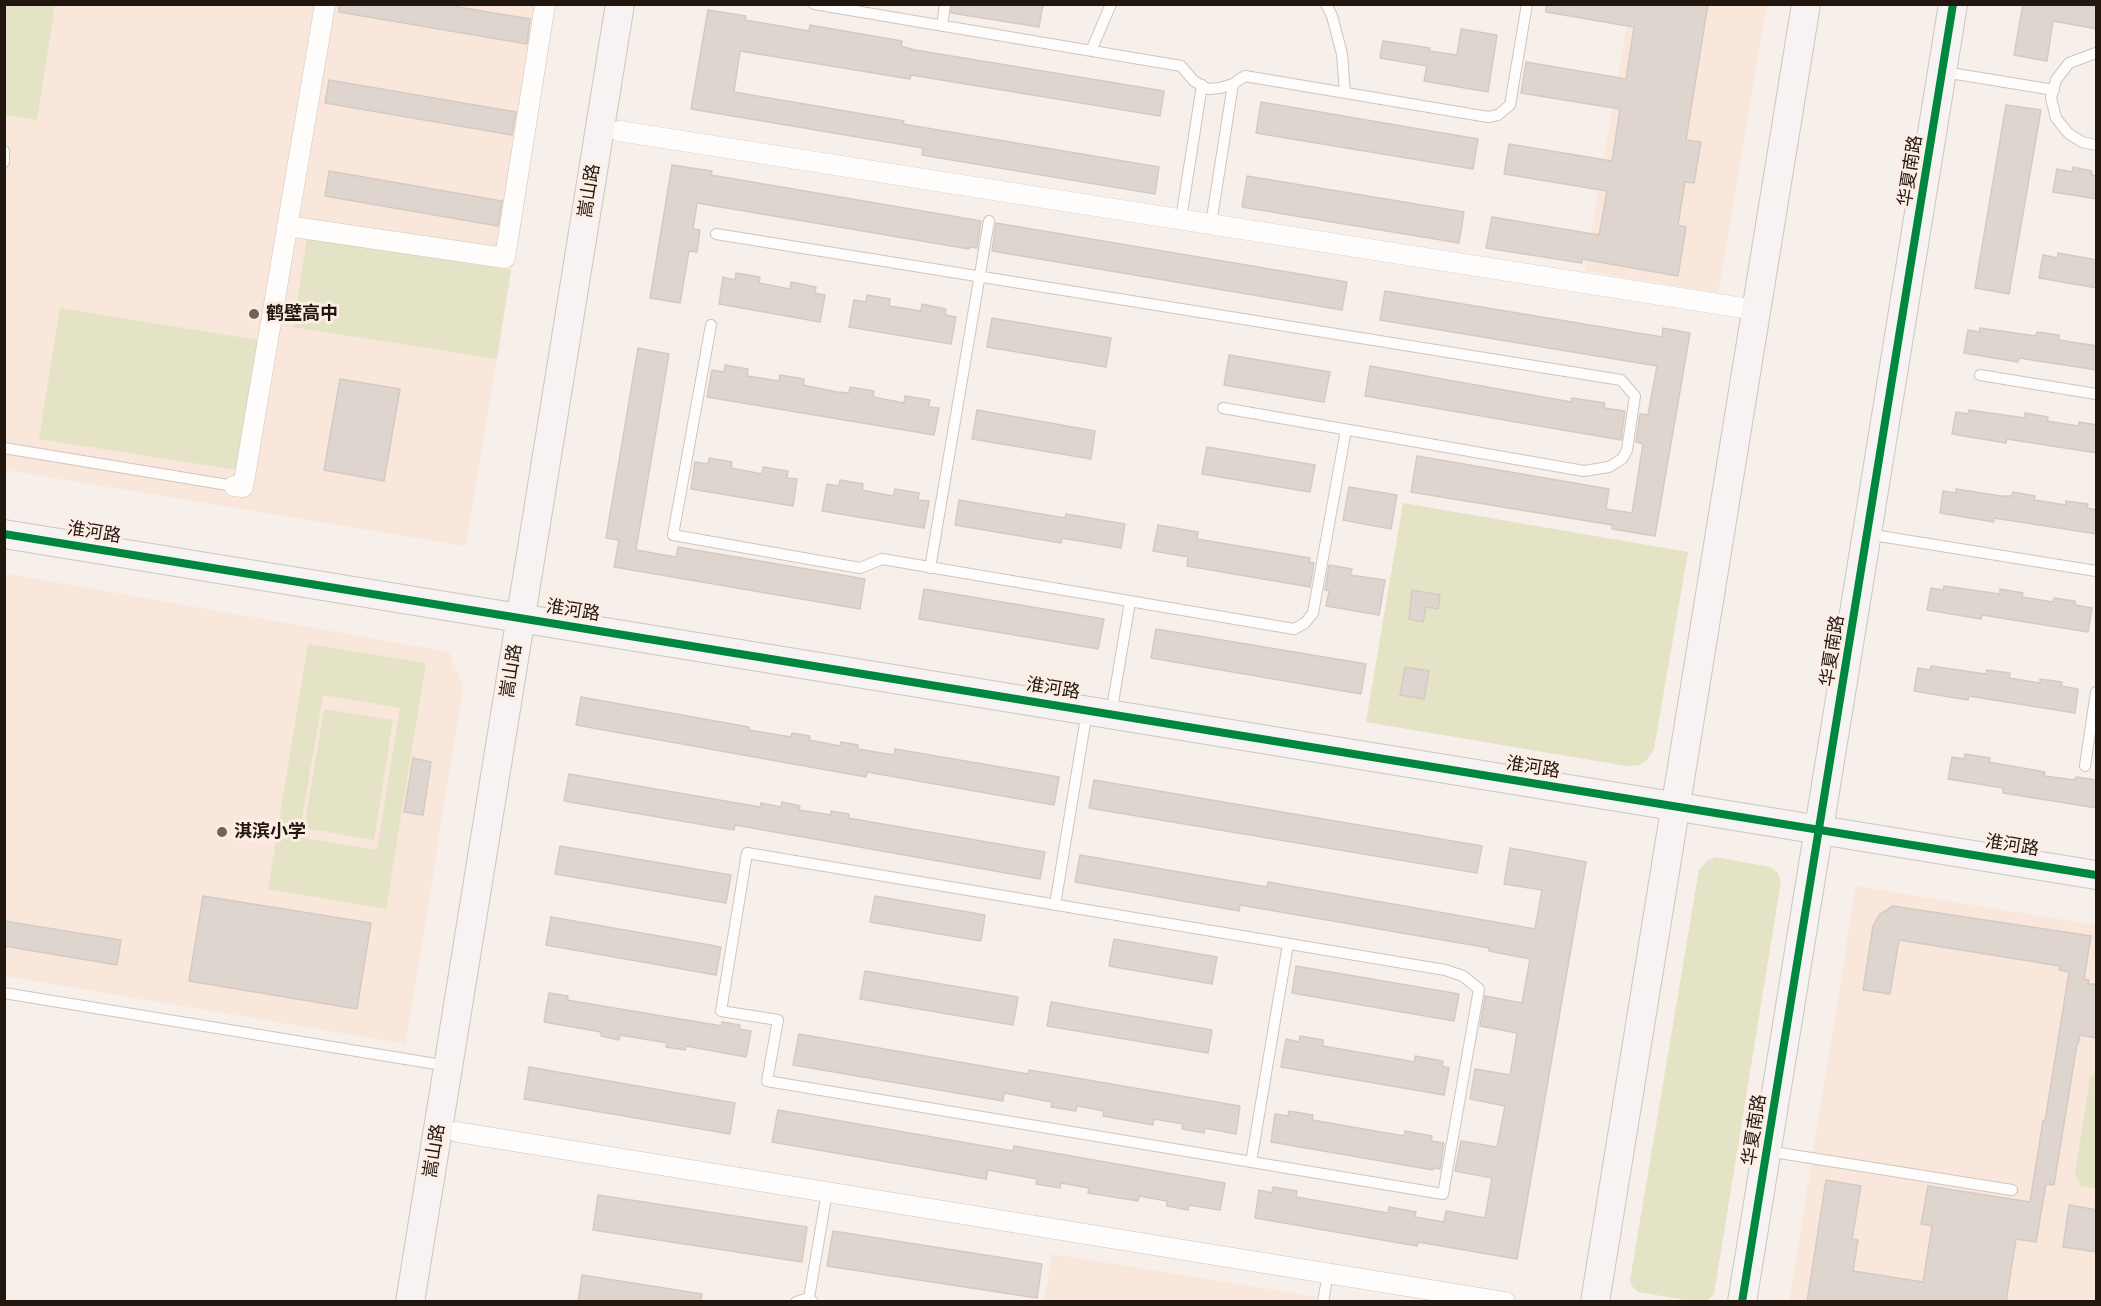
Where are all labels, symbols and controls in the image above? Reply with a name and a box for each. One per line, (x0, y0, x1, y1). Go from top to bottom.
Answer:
street label: 华夏南路 (1895, 134, 1927, 208)
street label: 嵩山路 (575, 163, 605, 219)
place label: 鹤壁高中 (266, 303, 338, 325)
marker: 鹤壁高中 (247, 307, 261, 321)
street label: 淮河路 (66, 518, 122, 548)
street label: 淮河路 (545, 596, 601, 626)
street label: 华夏南路 (1817, 614, 1849, 688)
street label: 嵩山路 (497, 643, 527, 699)
street label: 淮河路 (1025, 674, 1081, 704)
street label: 淮河路 (1505, 753, 1561, 783)
place label: 淇滨小学 (234, 821, 306, 843)
marker: 淇滨小学 (215, 825, 229, 839)
street label: 淮河路 (1984, 831, 2040, 861)
street label: 华夏南路 (1739, 1093, 1771, 1167)
street label: 嵩山路 (420, 1123, 450, 1179)

